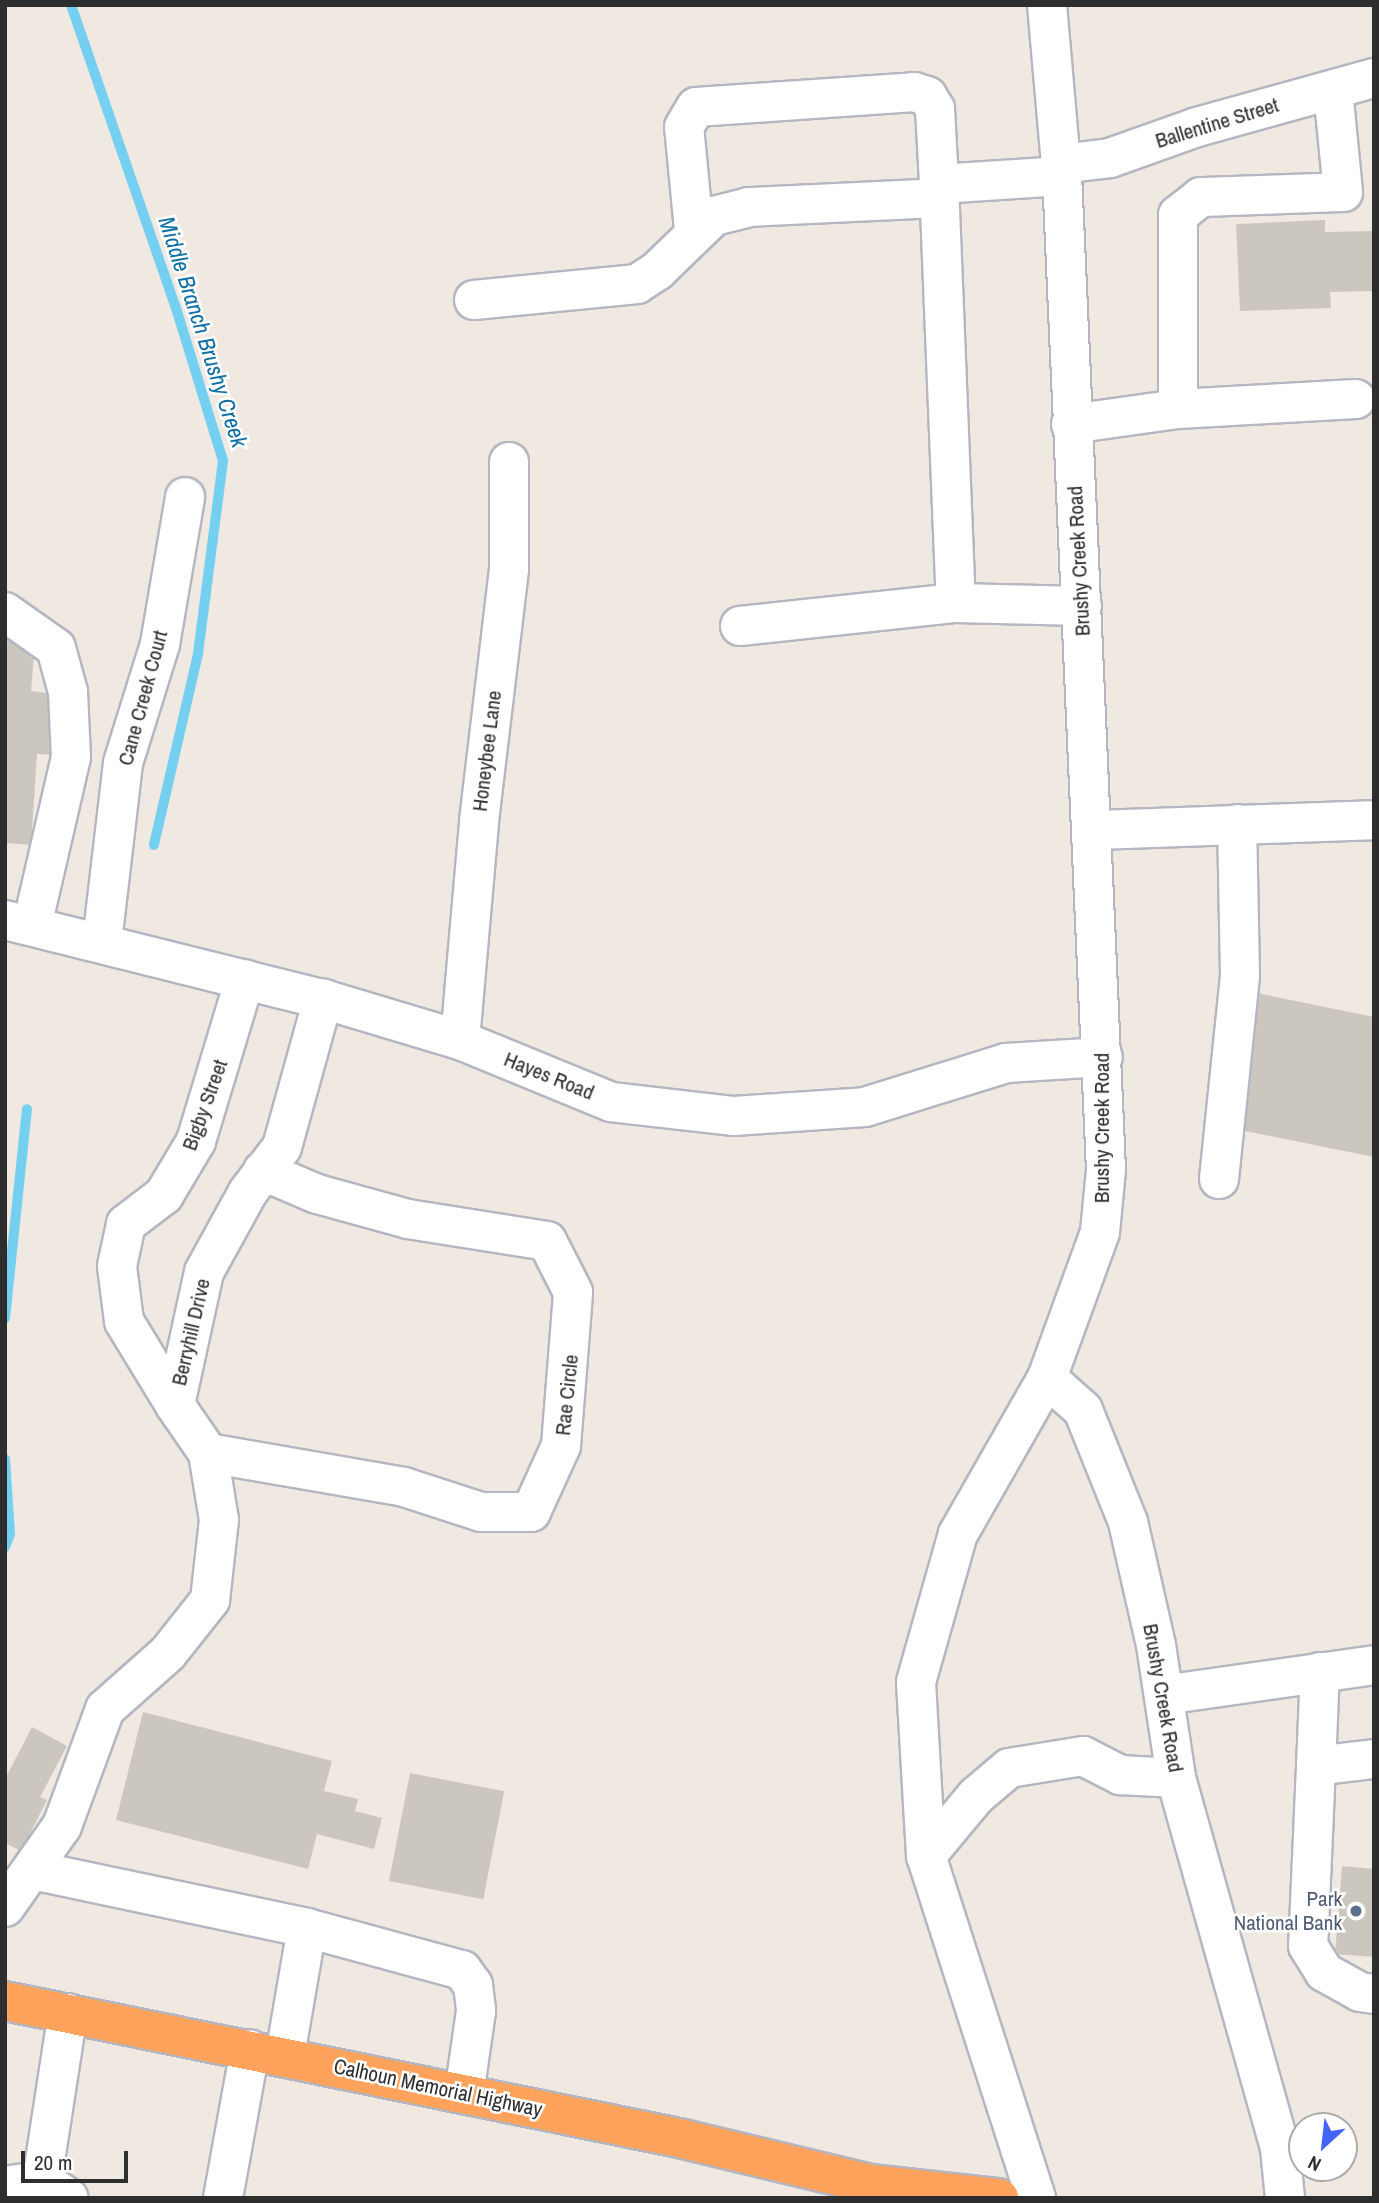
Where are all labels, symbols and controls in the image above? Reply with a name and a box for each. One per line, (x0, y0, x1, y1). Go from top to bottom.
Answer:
street label: Ballentine Street (1152, 92, 1282, 154)
water label: Middle Branch Brushy Creek (153, 213, 253, 451)
street label: Brushy Creek Road (1062, 485, 1096, 637)
street label: Cane Creek Court (113, 628, 173, 768)
street label: Honeybee Lane (467, 689, 507, 813)
street label: Hayes Road (500, 1047, 598, 1105)
street label: Brushy Creek Road (1089, 1053, 1115, 1203)
street label: Bigby Street (177, 1056, 233, 1154)
street label: Berryhill Drive (166, 1276, 216, 1388)
street label: Rae Circle (550, 1353, 584, 1437)
street label: Brushy Creek Road (1138, 1622, 1188, 1774)
place label: Park National Bank (1234, 1886, 1342, 1936)
marker: Park National Bank (1348, 1903, 1364, 1919)
street label: Calhoun Memorial Highway (331, 2054, 545, 2122)
north arrow (1288, 2112, 1358, 2182)
scale bar (24, 2136, 131, 2180)
text: 20 m (34, 2148, 72, 2177)
text: N (1303, 2150, 1325, 2178)

